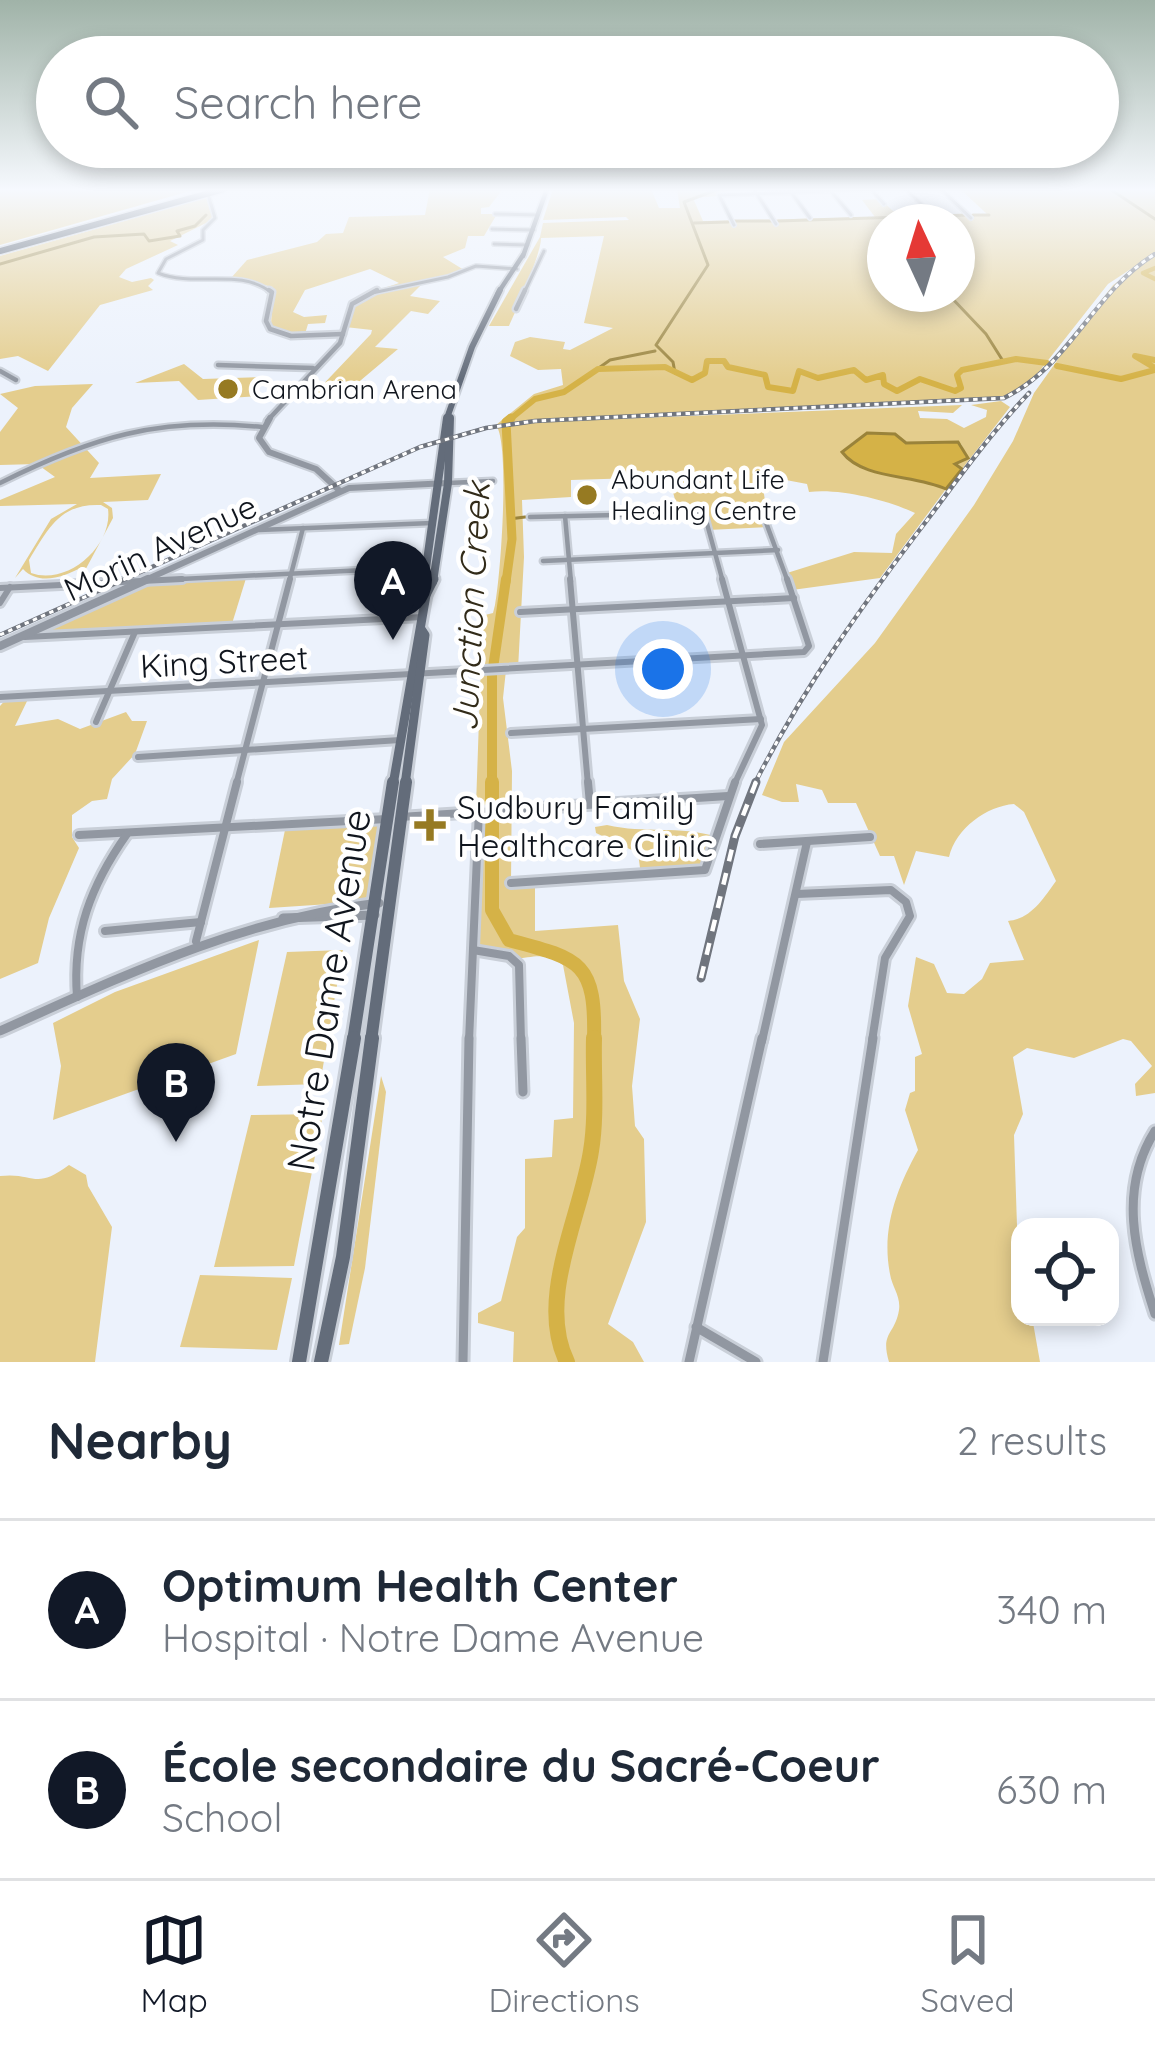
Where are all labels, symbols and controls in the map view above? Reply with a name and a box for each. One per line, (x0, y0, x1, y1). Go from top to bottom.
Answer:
search box (36, 36, 1119, 168)
icon: search (78, 69, 144, 135)
text: Search here (174, 74, 422, 130)
north arrow (867, 204, 975, 312)
place label: Cambrian Arena (252, 372, 457, 406)
marker: Cambrian Arena (215, 376, 241, 402)
place label: Abundant Life Healing Centre (611, 462, 797, 527)
water label: Junction Creek (441, 479, 499, 733)
marker: Abundant Life Healing Centre (574, 482, 600, 508)
street label: Morin Avenue (57, 484, 263, 610)
pin: A (354, 541, 432, 640)
street label: King Street (139, 636, 309, 686)
your location (633, 639, 693, 699)
place label: Sudbury Family Healthcare Clinic (457, 786, 713, 865)
street label: Notre Dame Avenue (275, 806, 381, 1174)
marker: Sudbury Family Healthcare Clinic (414, 809, 446, 841)
pin: B (137, 1043, 215, 1142)
map controls (1011, 1218, 1119, 1326)
button: locate (1011, 1218, 1119, 1326)
text: Nearby (48, 1408, 232, 1472)
text: 2 results (957, 1416, 1107, 1465)
text: Optimum Health Center (162, 1557, 678, 1613)
text: A (75, 1585, 99, 1634)
text: 340 m (997, 1585, 1107, 1634)
text: Hospital · Notre Dame Avenue (162, 1613, 704, 1662)
text: École secondaire du Sacré-Coeur (162, 1737, 880, 1793)
text: B (74, 1765, 100, 1814)
text: 630 m (996, 1765, 1107, 1814)
text: School (162, 1793, 282, 1842)
tab: Map (140, 1907, 208, 2020)
tab: Directions (488, 1907, 640, 2020)
tab: Saved (921, 1907, 1015, 2020)

